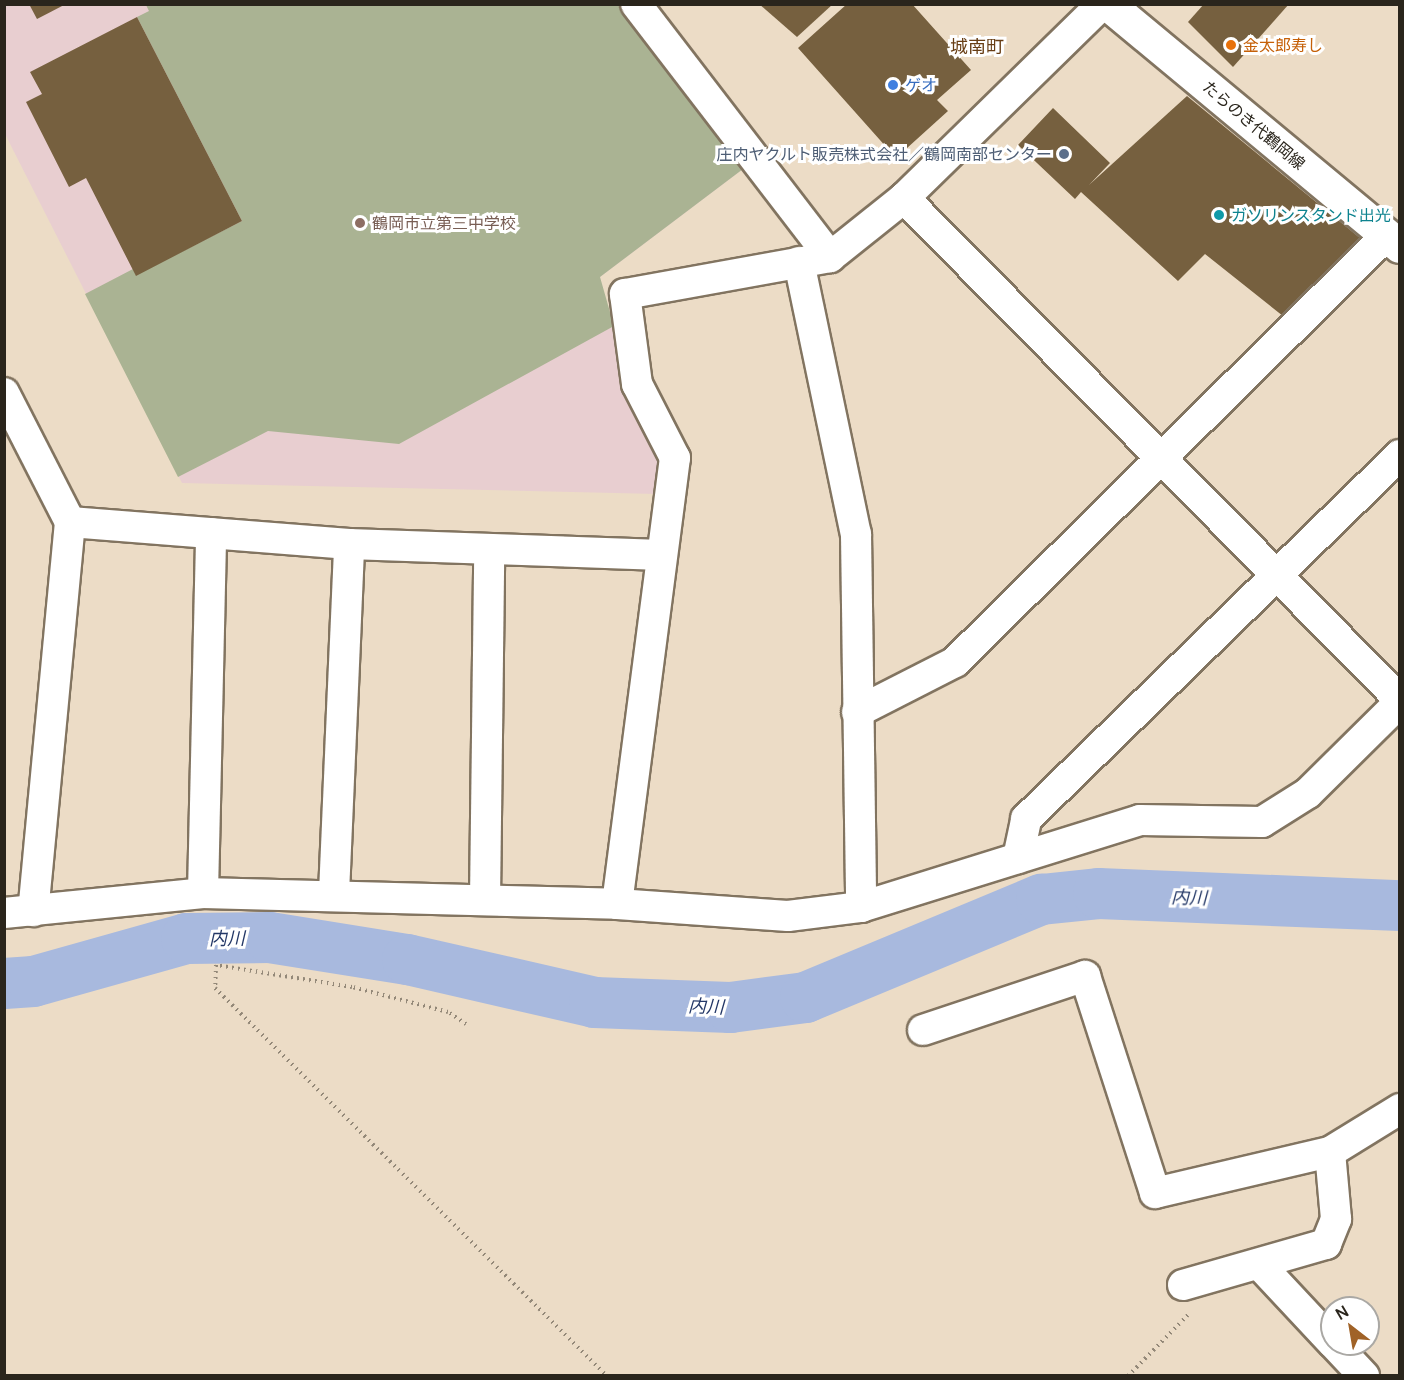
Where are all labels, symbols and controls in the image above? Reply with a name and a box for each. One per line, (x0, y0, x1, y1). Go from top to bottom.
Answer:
district label: 城南町 (950, 35, 1004, 57)
place label: 金太郎寿し (1243, 35, 1323, 55)
marker: 金太郎寿し (1224, 38, 1238, 52)
place label: ゲオ (905, 75, 937, 95)
street label: たらのき代鶴岡線 (1199, 77, 1309, 173)
marker: ゲオ (886, 78, 900, 92)
place label: 庄内ヤクルト販売株式会社／鶴岡南部センター (716, 144, 1052, 164)
marker: 庄内ヤクルト販売株式会社／鶴岡南部センター (1057, 147, 1071, 161)
place label: ガソリンスタンド出光 (1231, 205, 1391, 225)
marker: ガソリンスタンド出光 (1212, 208, 1226, 222)
place label: 鶴岡市立第三中学校 (372, 213, 516, 233)
marker: 鶴岡市立第三中学校 (353, 216, 367, 230)
water label: 内川 (1171, 886, 1207, 908)
water label: 内川 (209, 927, 245, 949)
water label: 内川 (688, 995, 724, 1017)
north arrow (1320, 1296, 1380, 1356)
text: N (1331, 1300, 1352, 1325)

